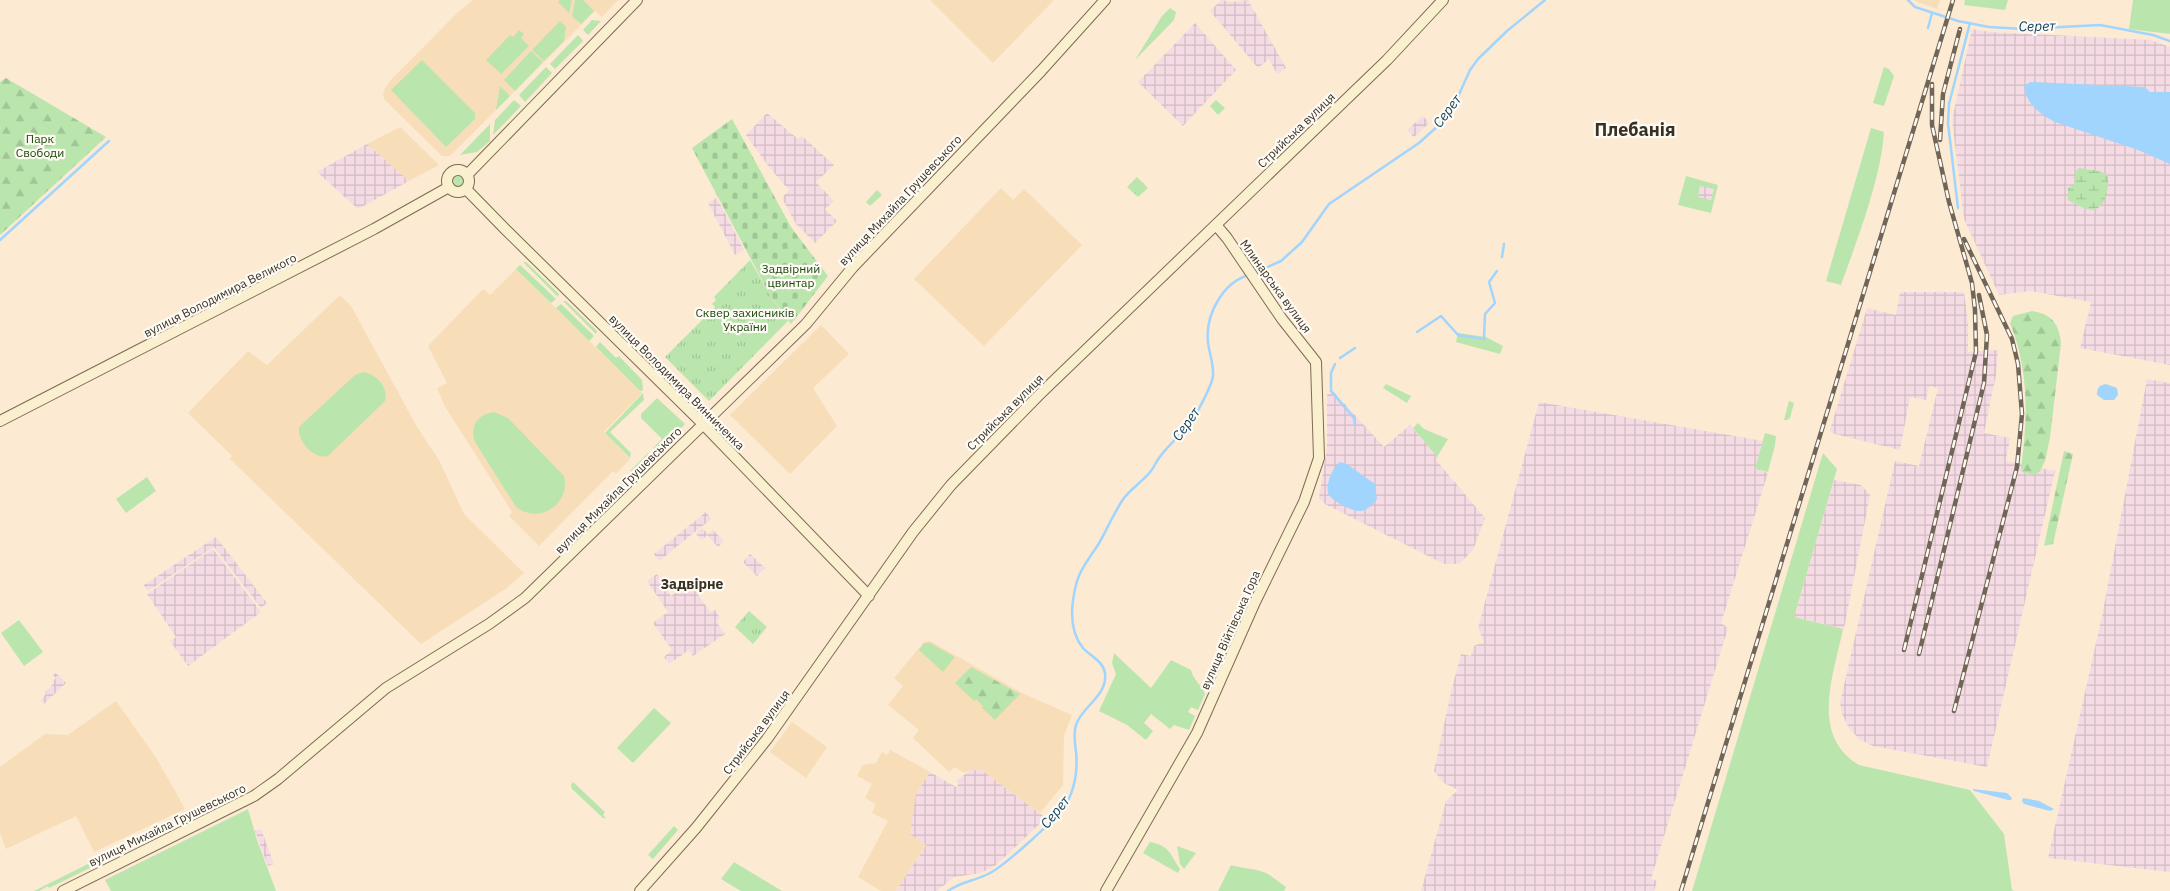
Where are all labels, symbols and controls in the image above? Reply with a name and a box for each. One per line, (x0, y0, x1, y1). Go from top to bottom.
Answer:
water label: Серет (2018, 17, 2056, 35)
street label: Стрийська вулиця (1254, 89, 1338, 171)
water label: Серет (1429, 90, 1466, 131)
district label: Плебанія (1594, 118, 1676, 141)
park label: Парк Свободи (16, 131, 64, 160)
street label: вулиця Михайла Грушевського (835, 131, 965, 268)
street label: Млинарська вулиця (1237, 236, 1315, 336)
street label: вулиця Володимира Великого (141, 250, 299, 340)
park label: Задвірний цвинтар (762, 261, 820, 290)
park label: Сквер захисників України (695, 305, 795, 334)
street label: вулиця Володимира Винниченка (606, 311, 748, 453)
street label: Стрийська вулиця (964, 371, 1046, 453)
water label: Серет (1168, 403, 1204, 444)
street label: вулиця Михайла Грушевського (551, 423, 685, 557)
street label: вулиця Війтівська Гора (1197, 568, 1263, 692)
district label: Задвірне (661, 575, 724, 593)
street label: Стрийська вулиця (719, 687, 793, 777)
street label: вулиця Михайла Грушевського (86, 780, 248, 870)
water label: Серет (1036, 791, 1074, 832)

